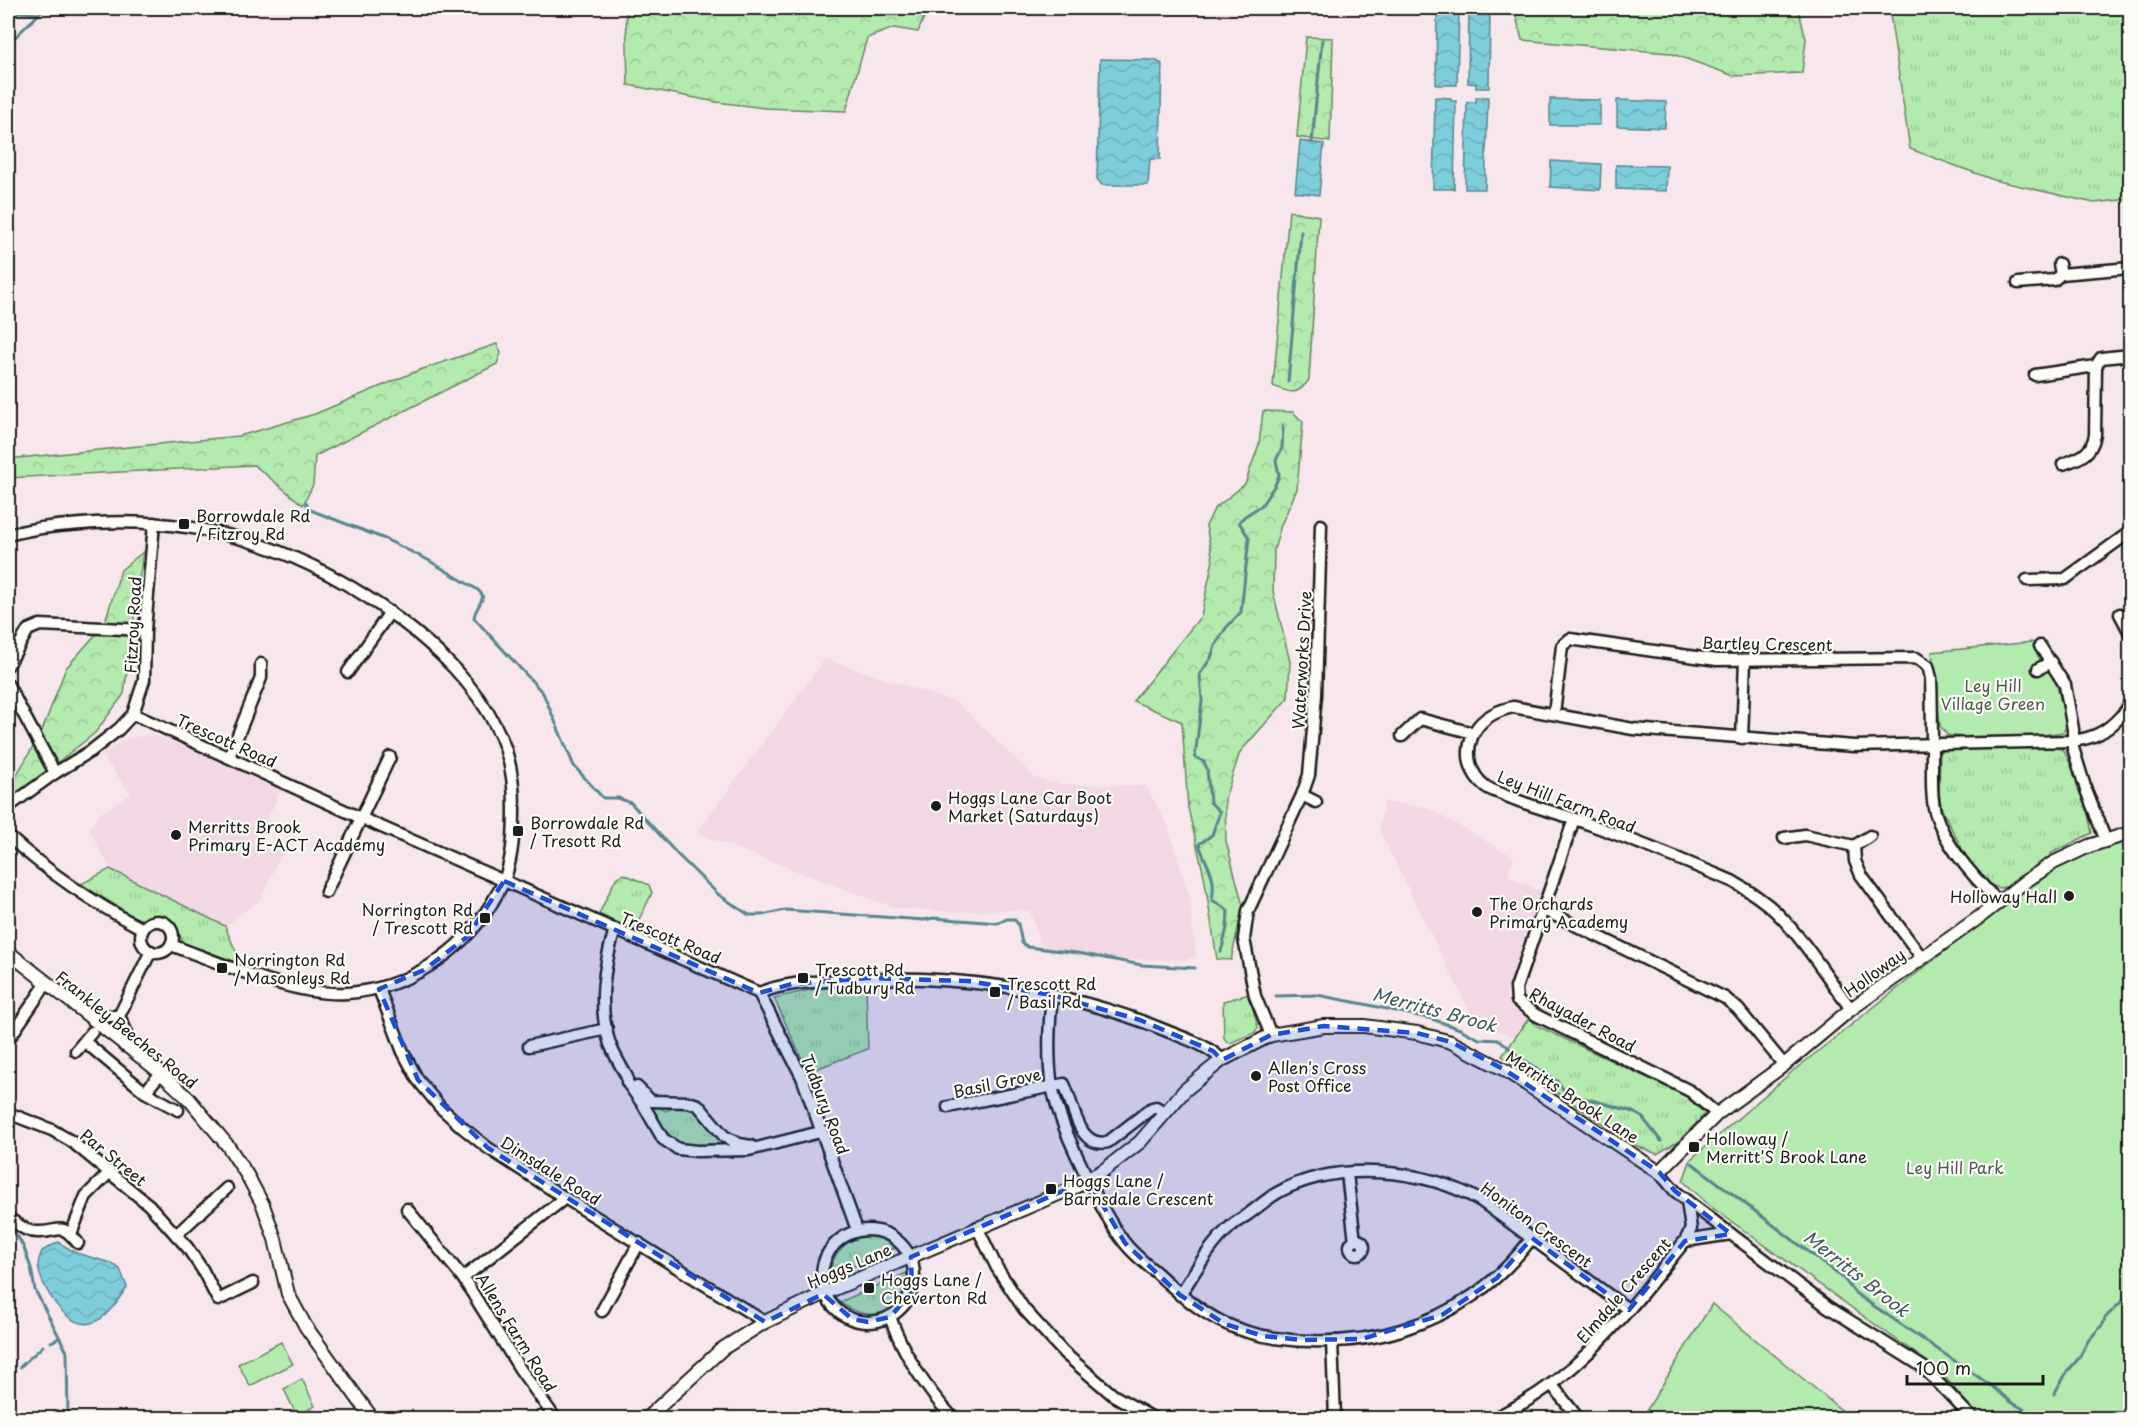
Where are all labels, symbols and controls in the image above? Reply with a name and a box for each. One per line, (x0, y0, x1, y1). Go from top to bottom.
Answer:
place label: Borrowdale Rd / Fitzroy Rd (196, 503, 310, 545)
marker: Borrowdale Rd / Fitzroy Rd (177, 517, 191, 531)
street label: Fitzroy Road (117, 576, 147, 674)
street label: Waterworks Drive (1285, 590, 1317, 730)
street label: Bartley Crescent (1701, 630, 1833, 656)
park label: Ley Hill Village Green (1941, 673, 2045, 715)
street label: Trescott Road (173, 707, 281, 773)
street label: Ley Hill Farm Road (1494, 764, 1640, 838)
place label: Hoggs Lane Car Boot Market (Saturdays) (948, 785, 1112, 827)
marker: Hoggs Lane Car Boot Market (Saturdays) (929, 799, 943, 813)
place label: Borrowdale Rd / Tresott Rd (530, 810, 644, 852)
place label: Merritts Brook Primary E-ACT Academy (188, 814, 385, 856)
marker: Borrowdale Rd / Tresott Rd (511, 824, 525, 838)
marker: Merritts Brook Primary E-ACT Academy (169, 828, 183, 842)
place label: Holloway Hall (1950, 884, 2057, 908)
marker: Holloway Hall (2062, 889, 2076, 903)
place label: The Orchards Primary Academy (1489, 891, 1628, 933)
place label: Norrington Rd / Trescott Rd (362, 897, 473, 939)
street label: Trescott Road (617, 905, 725, 969)
marker: The Orchards Primary Academy (1470, 905, 1484, 919)
marker: Norrington Rd / Trescott Rd (478, 911, 492, 925)
street label: Holloway (1839, 942, 1909, 1002)
place label: Norrington Rd / Masonleys Rd (234, 947, 351, 989)
place label: Trescott Rd / Tudbury Rd (815, 957, 915, 999)
marker: Norrington Rd / Masonleys Rd (215, 961, 229, 975)
street label: Frankley Beeches Road (51, 964, 203, 1094)
marker: Trescott Rd / Tudbury Rd (796, 971, 810, 985)
place label: Trescott Rd / Basil Rd (1007, 971, 1096, 1013)
water label: Merritts Brook (1370, 979, 1501, 1039)
street label: Rhayader Road (1525, 981, 1641, 1057)
marker: Trescott Rd / Basil Rd (988, 985, 1002, 999)
street label: Merritts Brook Lane (1502, 1044, 1644, 1148)
street label: Tudbury Road (796, 1050, 856, 1158)
place label: Allen's Cross Post Office (1268, 1055, 1366, 1097)
street label: Basil Grove (951, 1061, 1043, 1103)
marker: Allen's Cross Post Office (1249, 1069, 1263, 1083)
street label: Par Street (76, 1123, 153, 1192)
place label: Holloway / Merritt'S Brook Lane (1706, 1126, 1867, 1168)
street label: Dimsdale Road (496, 1129, 606, 1211)
marker: Holloway / Merritt'S Brook Lane (1687, 1140, 1701, 1154)
park label: Ley Hill Park (1906, 1155, 2004, 1179)
place label: Hoggs Lane / Barnsdale Crescent (1063, 1168, 1214, 1210)
street label: Honiton Crescent (1476, 1175, 1598, 1273)
marker: Hoggs Lane / Barnsdale Crescent (1044, 1182, 1058, 1196)
water label: Merritts Brook (1798, 1223, 1916, 1323)
street label: Elmdale Crescent (1570, 1232, 1676, 1348)
street label: Hoggs Lane (803, 1236, 895, 1294)
place label: Hoggs Lane / Cheverton Rd (881, 1267, 987, 1309)
street label: Allens Farm Road (471, 1268, 563, 1396)
marker: Hoggs Lane / Cheverton Rd (862, 1281, 876, 1295)
scale bar (1907, 1348, 2044, 1386)
text: 100 m (1916, 1354, 1971, 1381)

